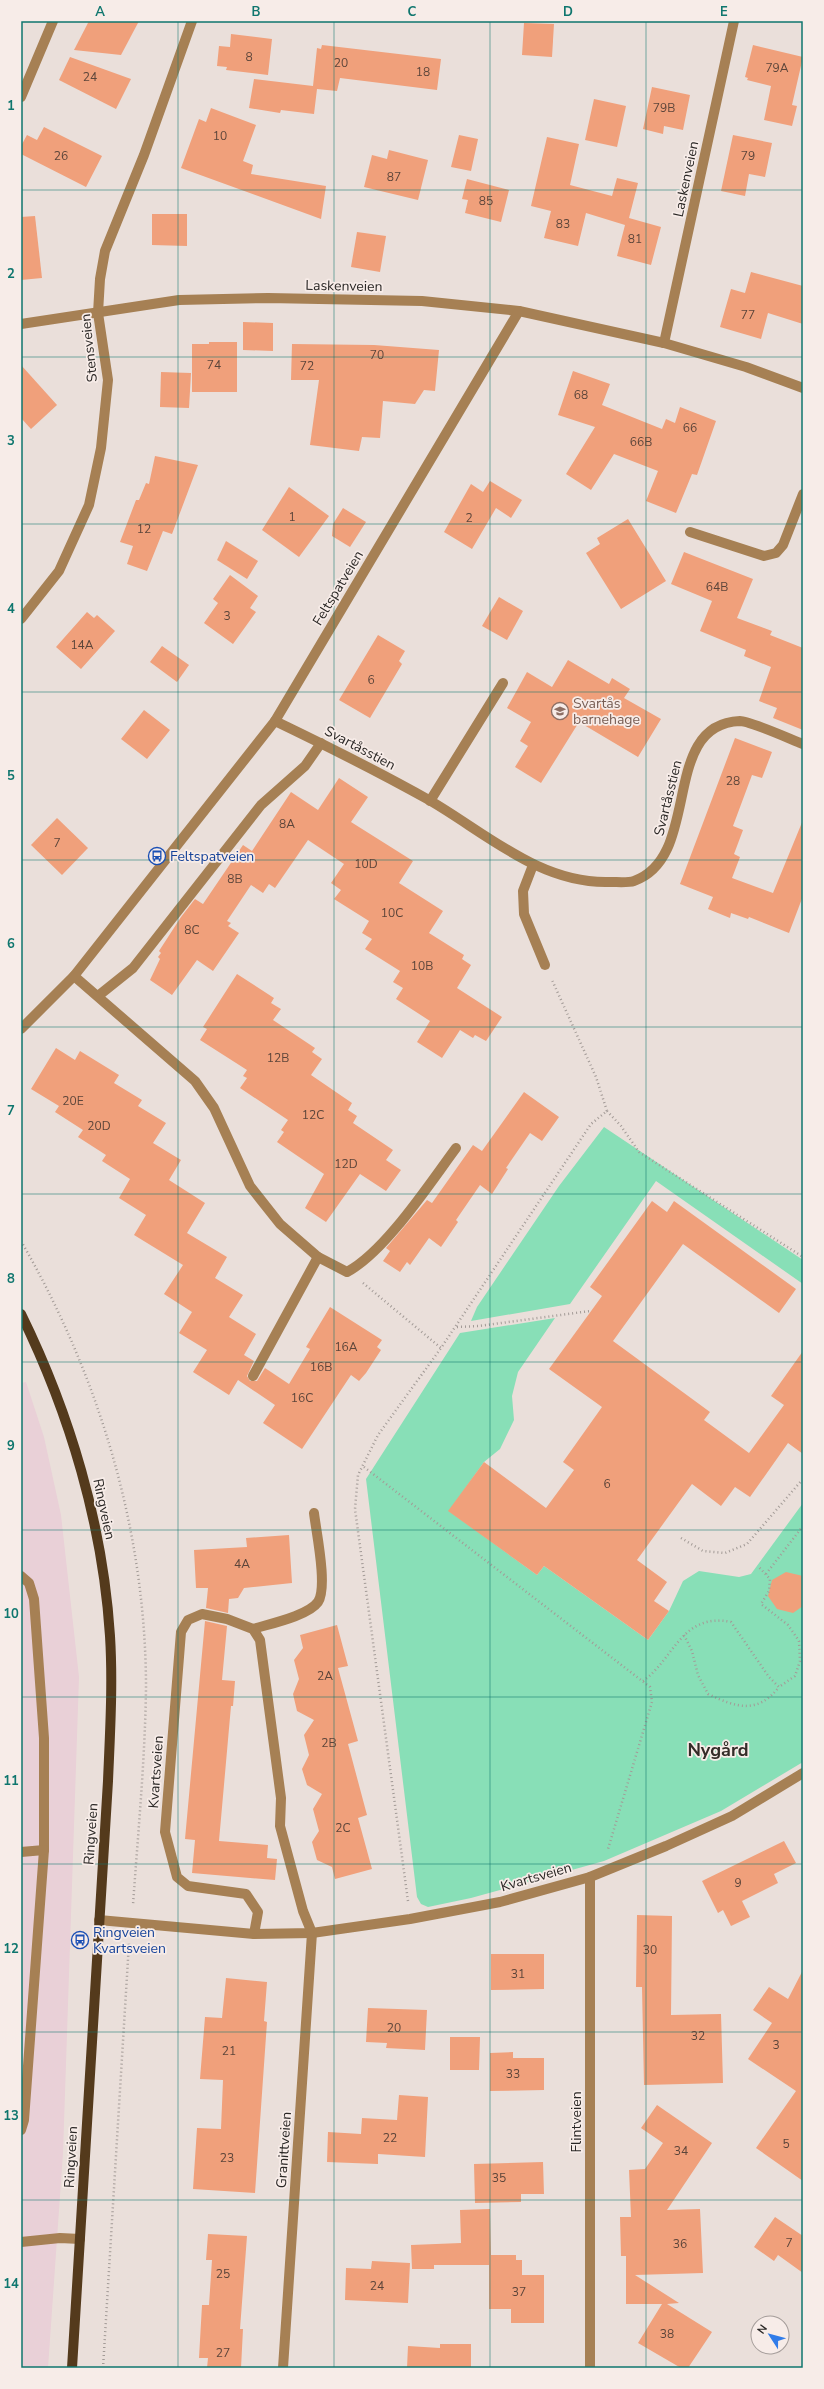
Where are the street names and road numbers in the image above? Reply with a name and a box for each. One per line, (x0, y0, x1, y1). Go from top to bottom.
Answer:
street label: Laskenveien (669, 139, 703, 219)
street label: Laskenveien (305, 276, 383, 296)
street label: Stensveien (76, 313, 102, 383)
street label: Feltspatveien (308, 547, 368, 629)
street label: Svartåsstien (321, 721, 399, 775)
street label: Svartåsstien (649, 758, 687, 838)
street label: Ringveien (88, 1477, 120, 1541)
street label: Kvartsveien (144, 1735, 168, 1809)
street label: Ringveien (79, 1802, 103, 1866)
street label: Kvartsveien (498, 1858, 574, 1896)
street label: Flintveien (567, 2091, 586, 2153)
street label: Granittveien (272, 2111, 296, 2189)
street label: Ringveien (60, 2126, 82, 2188)

